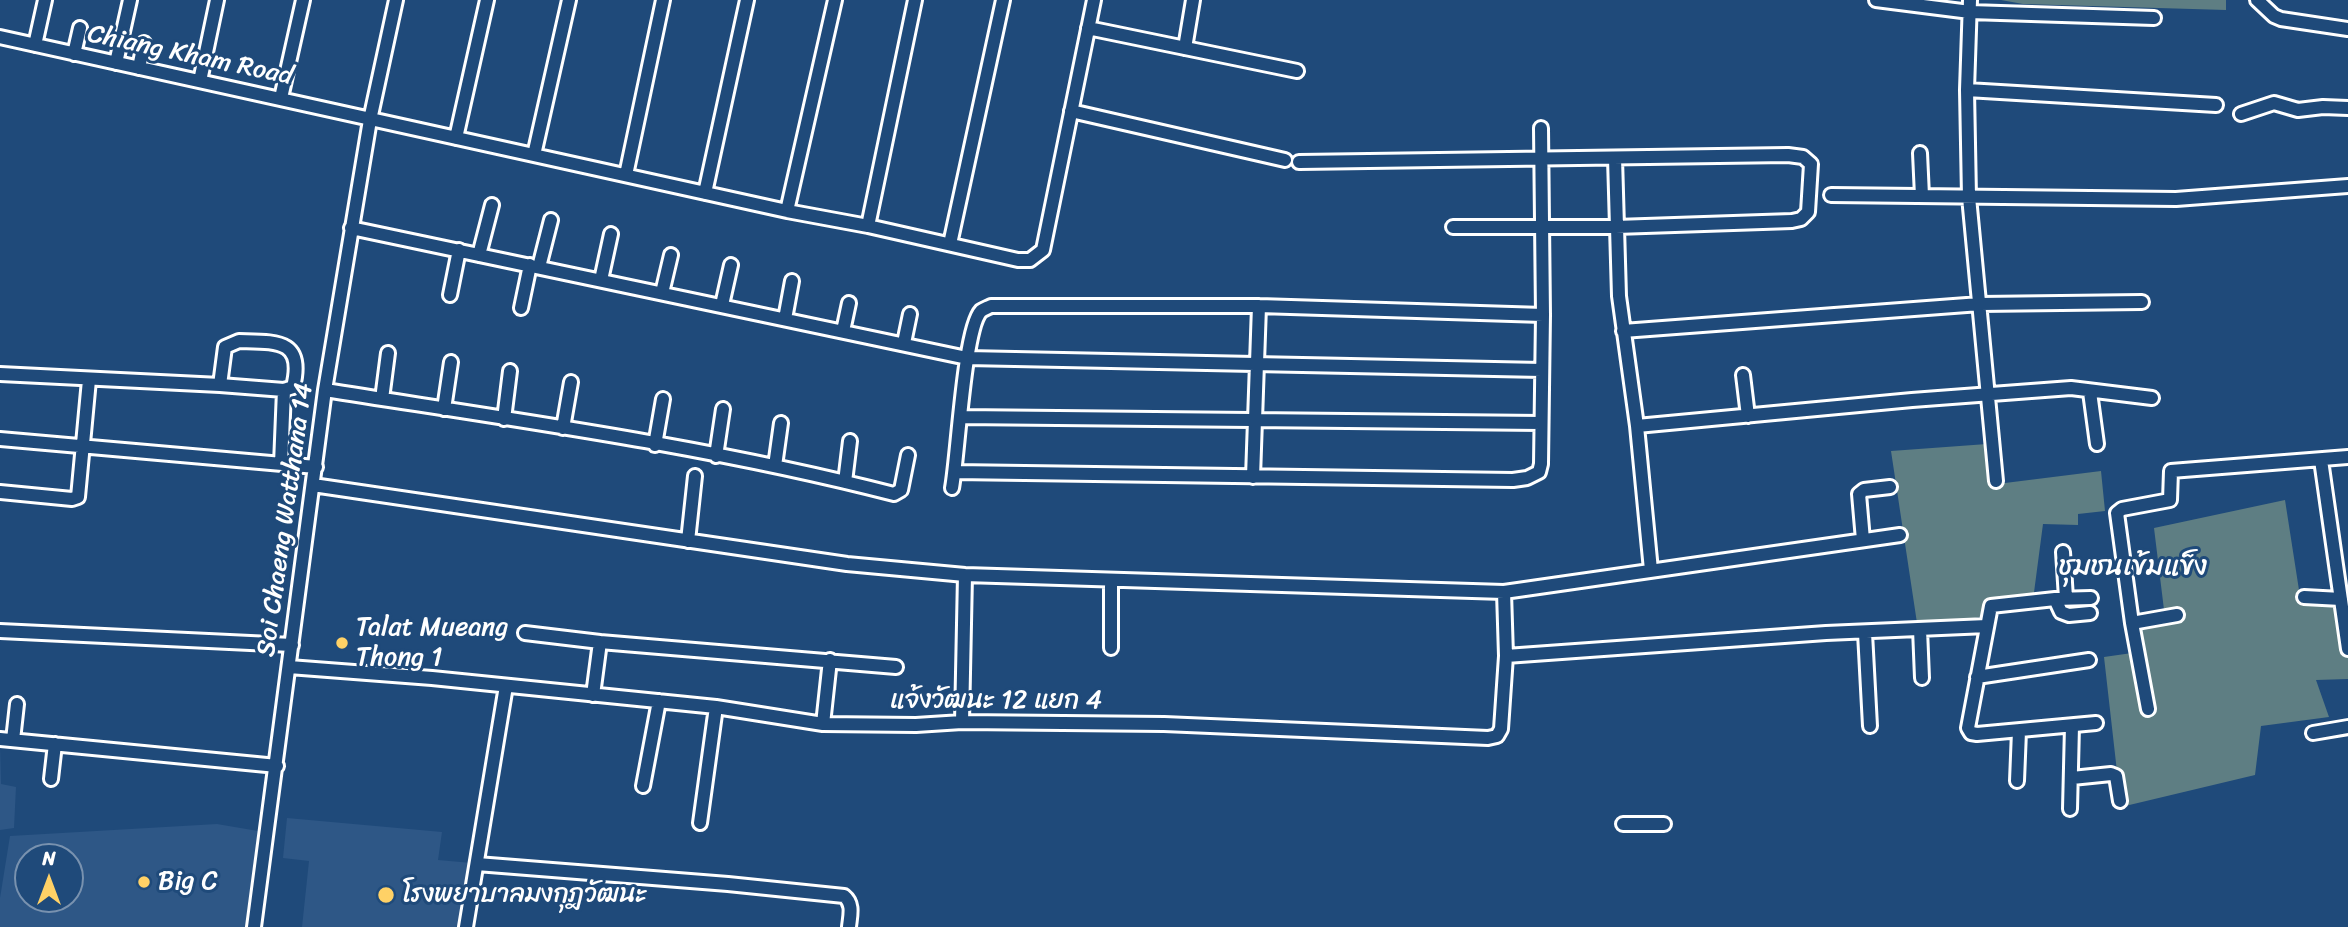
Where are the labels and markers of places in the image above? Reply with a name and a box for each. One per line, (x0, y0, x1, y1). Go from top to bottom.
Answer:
place label: Talat Mueang Thong 1 (356, 612, 508, 674)
marker: Talat Mueang Thong 1 (334, 635, 350, 651)
place label: Big C (158, 866, 218, 898)
marker: Big C (136, 874, 152, 890)
place label: โรงพยาบาลมงกุฎวัฒนะ (402, 879, 647, 911)
marker: โรงพยาบาลมงกุฎวัฒนะ (376, 885, 396, 905)

